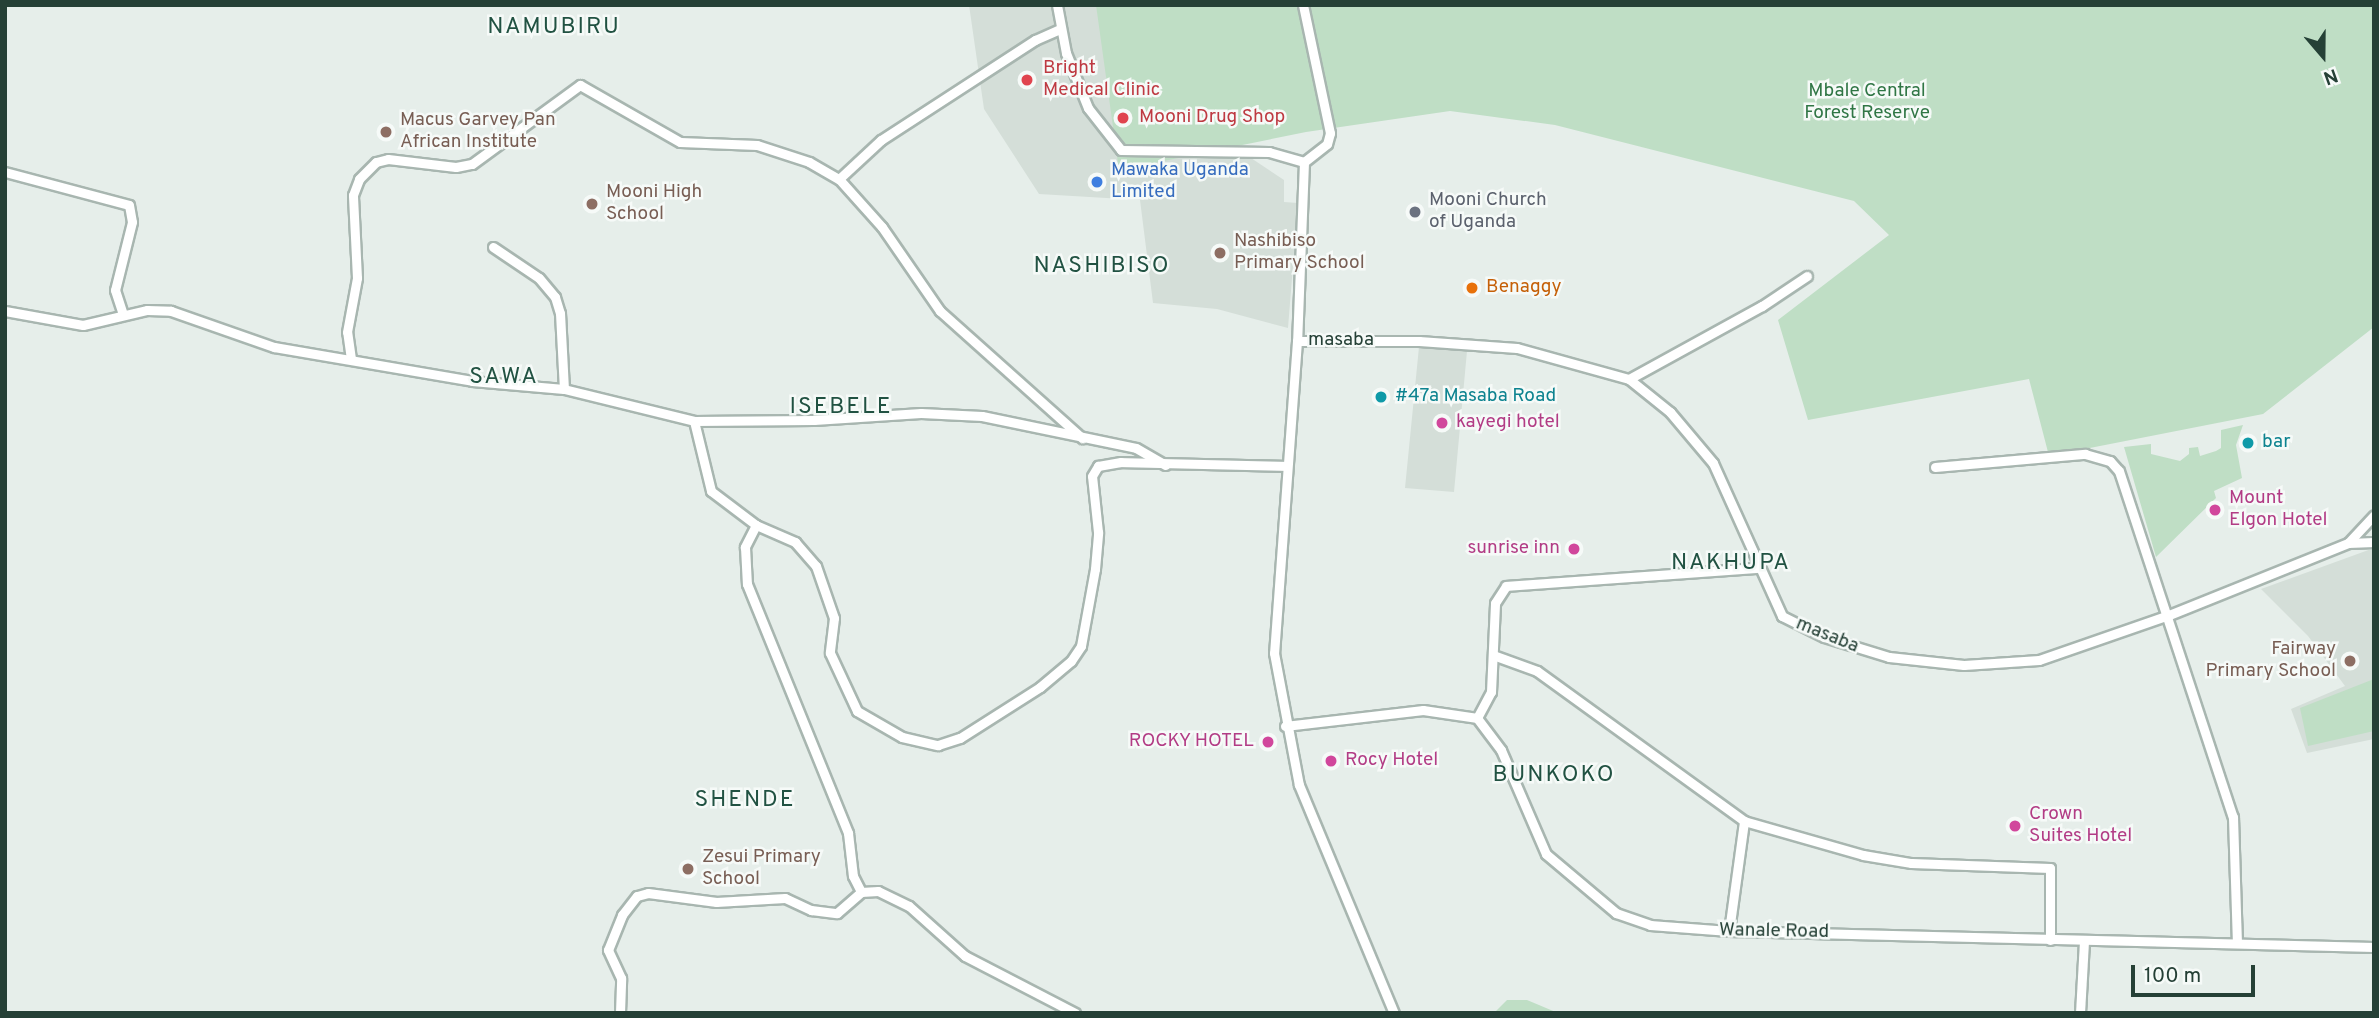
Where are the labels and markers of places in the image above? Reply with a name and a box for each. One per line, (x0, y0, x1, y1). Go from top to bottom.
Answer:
place label: Bright Medical Clinic (1043, 58, 1160, 102)
marker: Bright Medical Clinic (1017, 70, 1037, 90)
place label: Mooni Drug Shop (1139, 107, 1285, 129)
marker: Mooni Drug Shop (1113, 108, 1133, 128)
place label: Macus Garvey Pan African Institute (400, 110, 556, 154)
marker: Macus Garvey Pan African Institute (378, 124, 394, 140)
place label: Mawaka Uganda Limited (1111, 160, 1249, 204)
marker: Mawaka Uganda Limited (1089, 174, 1105, 190)
place label: Mooni High School (606, 182, 702, 226)
place label: Mooni Church of Uganda (1429, 190, 1547, 234)
marker: Mooni High School (584, 196, 600, 212)
marker: Mooni Church of Uganda (1407, 204, 1423, 220)
place label: Nashibiso Primary School (1234, 231, 1365, 275)
marker: Nashibiso Primary School (1212, 245, 1228, 261)
place label: Benaggy (1486, 277, 1562, 299)
marker: Benaggy (1464, 280, 1480, 296)
place label: #47a Masaba Road (1395, 386, 1556, 408)
marker: #47a Masaba Road (1373, 389, 1389, 405)
place label: kayegi hotel (1456, 412, 1560, 434)
marker: kayegi hotel (1434, 415, 1450, 431)
place label: bar (2262, 432, 2291, 454)
marker: bar (2240, 435, 2256, 451)
place label: Mount Elgon Hotel (2229, 488, 2328, 532)
marker: Mount Elgon Hotel (2207, 502, 2223, 518)
place label: sunrise inn (1468, 538, 1560, 560)
marker: sunrise inn (1566, 541, 1582, 557)
place label: Fairway Primary School (2205, 639, 2336, 683)
marker: Fairway Primary School (2342, 653, 2358, 669)
place label: ROCKY HOTEL (1128, 731, 1254, 753)
marker: ROCKY HOTEL (1260, 734, 1276, 750)
place label: Rocy Hotel (1345, 750, 1438, 772)
marker: Rocy Hotel (1323, 753, 1339, 769)
place label: Crown Suites Hotel (2029, 804, 2132, 848)
marker: Crown Suites Hotel (2007, 818, 2023, 834)
place label: Zesui Primary School (702, 847, 821, 891)
marker: Zesui Primary School (680, 861, 696, 877)

